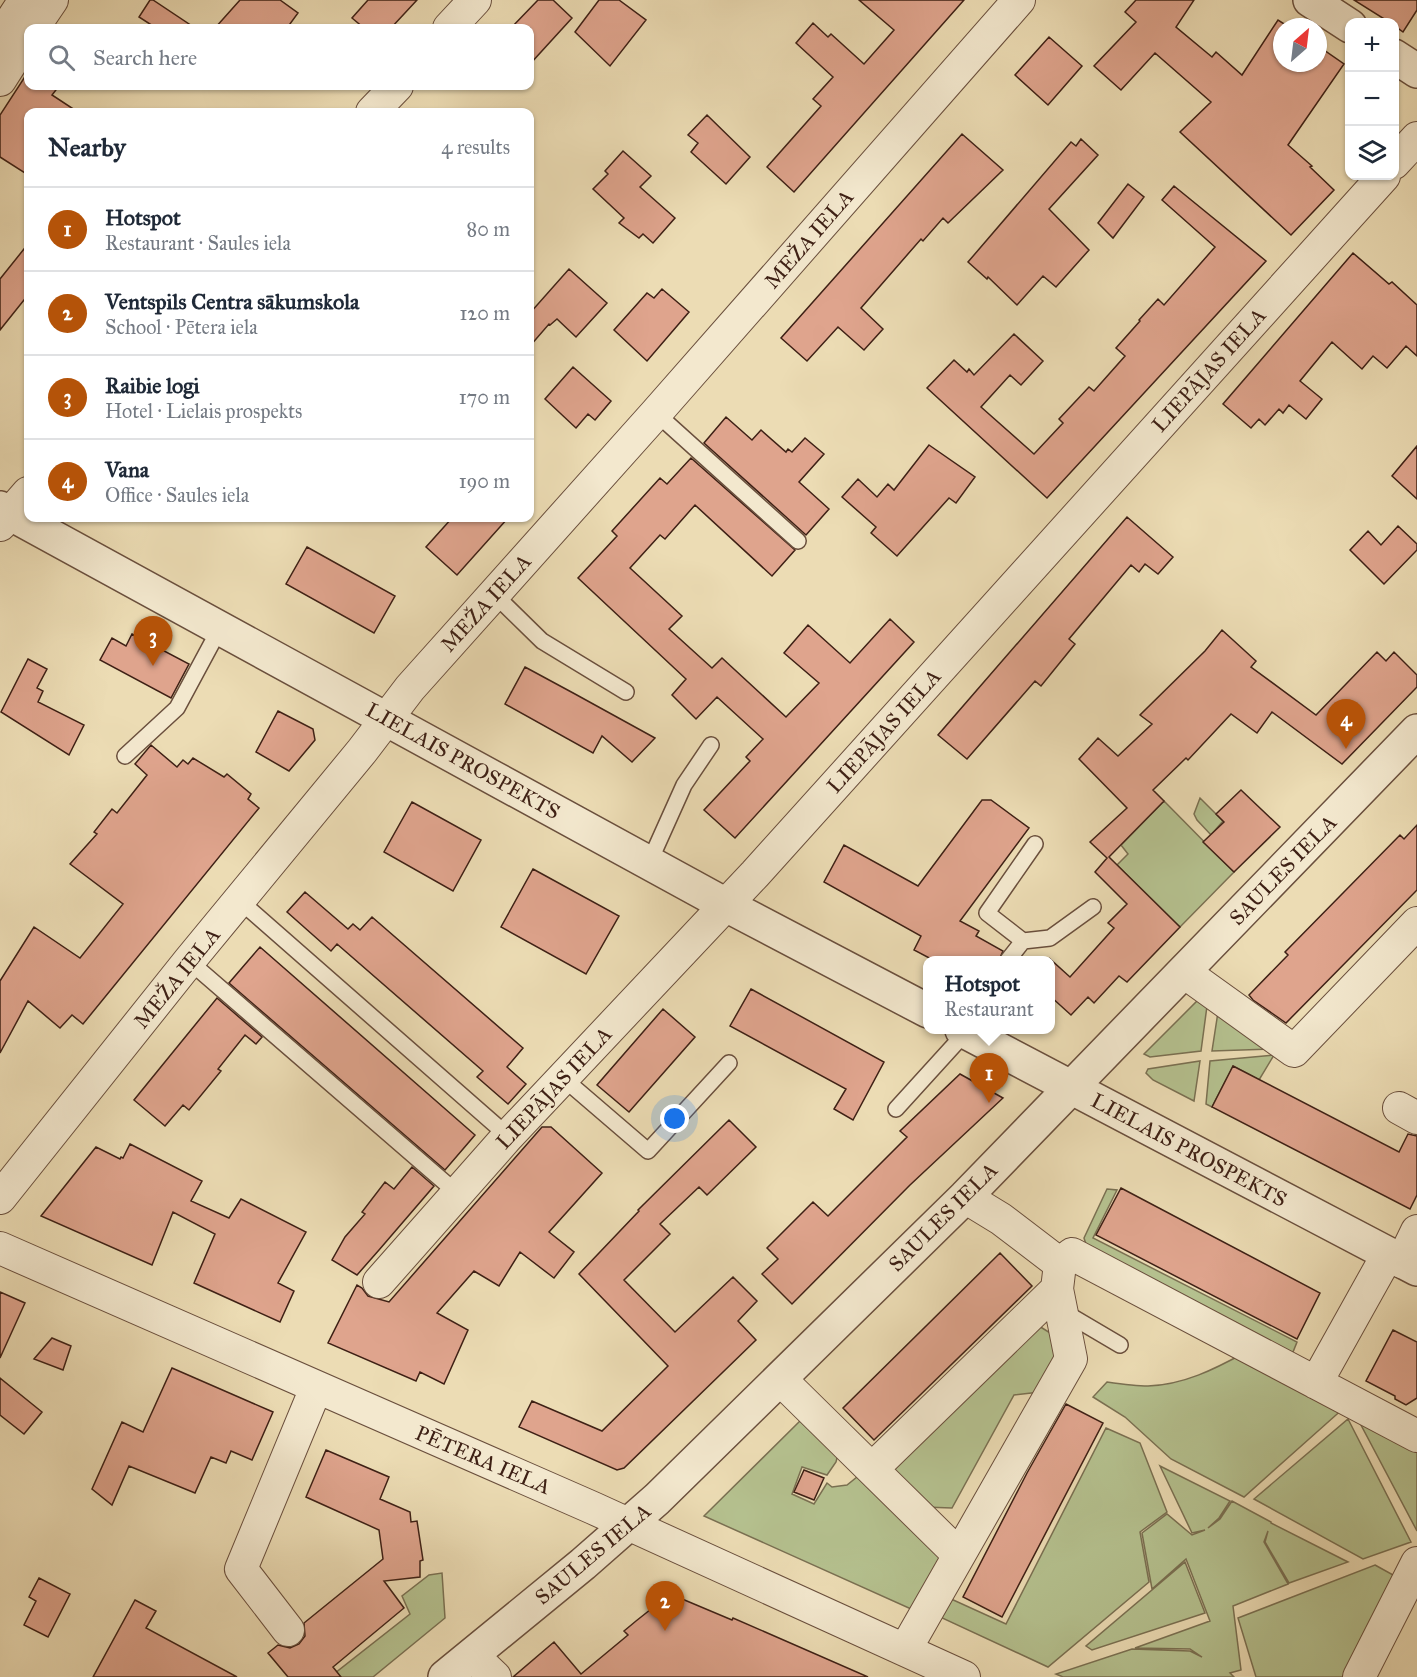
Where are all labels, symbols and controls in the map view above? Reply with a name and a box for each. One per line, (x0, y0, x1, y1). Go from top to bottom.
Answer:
north arrow (1273, 18, 1327, 72)
map controls (1345, 18, 1399, 180)
button: + (1345, 18, 1399, 72)
search box (24, 24, 534, 90)
icon: search (45, 41, 78, 74)
text: Search here (93, 44, 197, 71)
button: − (1345, 72, 1399, 126)
button: layers (1345, 126, 1399, 180)
text: Nearby (48, 131, 126, 163)
text: 4 results (441, 135, 510, 159)
street label: MEŽA IELA (758, 183, 859, 294)
text: Hotspot (105, 204, 181, 231)
text: 1 (64, 217, 71, 241)
text: 80 m (467, 217, 510, 241)
text: Restaurant · Saules iela (105, 231, 291, 255)
text: Ventspils Centra sākumskola (105, 288, 359, 315)
text: 2 (63, 301, 72, 325)
text: 120 m (459, 301, 510, 325)
street label: LIEPĀJAS IELA (1146, 303, 1272, 437)
text: School · Pētera iela (105, 315, 258, 339)
text: Raibie logi (105, 372, 200, 399)
text: 3 (64, 385, 72, 409)
text: 170 m (459, 385, 510, 409)
text: Hotel · Lielais prospekts (105, 399, 302, 423)
text: Vana (105, 456, 149, 483)
text: 4 (62, 469, 73, 493)
text: 190 m (459, 469, 510, 493)
text: Office · Saules iela (105, 483, 249, 507)
street label: MEŽA IELA (435, 548, 537, 657)
pin: 3 (134, 616, 172, 666)
street label: LIEPĀJAS IELA (821, 664, 947, 798)
street label: LIELAIS PROSPEKTS (361, 697, 565, 825)
pin: 4 (1326, 700, 1366, 749)
street label: SAULES IELA (1224, 809, 1342, 931)
street label: MEŽA IELA (127, 921, 226, 1034)
popup (923, 956, 1055, 1034)
text: Hotspot (944, 970, 1020, 997)
text: Restaurant (944, 997, 1034, 1021)
street label: LIEPĀJAS IELA (491, 1021, 617, 1155)
pin: 1 (970, 1054, 1008, 1103)
street label: LIELAIS PROSPEKTS (1087, 1087, 1291, 1213)
your location (660, 1104, 689, 1133)
street label: SAULES IELA (883, 1157, 1003, 1277)
street label: PĒTERA IELA (412, 1420, 554, 1500)
street label: SAULES IELA (530, 1498, 656, 1610)
pin: 2 (646, 1582, 684, 1631)

